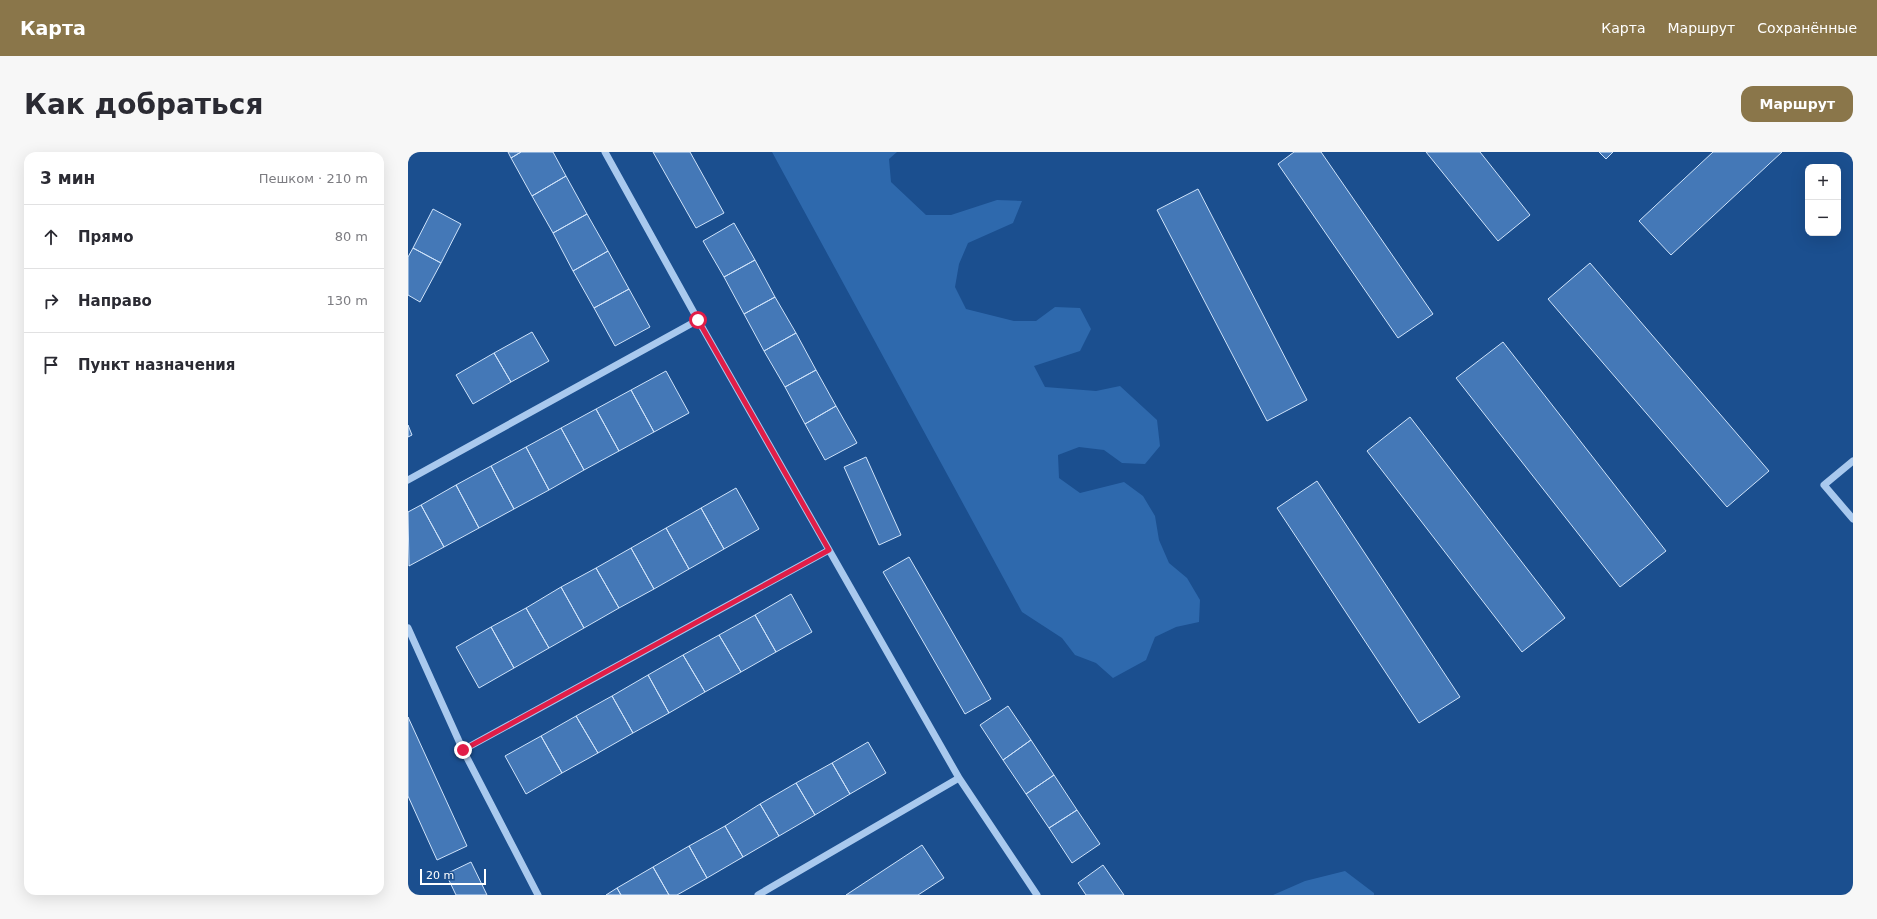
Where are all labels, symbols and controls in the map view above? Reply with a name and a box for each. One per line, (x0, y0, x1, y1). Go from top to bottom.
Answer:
text: Карта (20, 17, 86, 39)
text: Карта (1601, 20, 1645, 36)
text: Маршрут (1667, 20, 1735, 36)
text: Сохранённые (1757, 20, 1857, 36)
button: Маршрут (1741, 86, 1853, 122)
text: Как добраться (24, 88, 263, 121)
map controls (1805, 164, 1841, 236)
button: + (1805, 164, 1841, 200)
text: 3 мин (40, 168, 95, 188)
text: Пешком · 210 m (259, 171, 368, 186)
button: − (1805, 200, 1841, 236)
icon: ahead (40, 226, 62, 248)
text: Прямо (78, 228, 134, 246)
text: 80 m (335, 229, 368, 244)
icon: right (40, 290, 62, 312)
text: Направо (78, 292, 152, 310)
text: 130 m (326, 293, 368, 308)
route start (689, 311, 707, 329)
icon: arrive (40, 354, 62, 376)
text: Пункт назначения (78, 356, 235, 374)
route end (454, 741, 472, 759)
scale bar (420, 867, 486, 886)
text: 20 m (426, 869, 454, 882)

